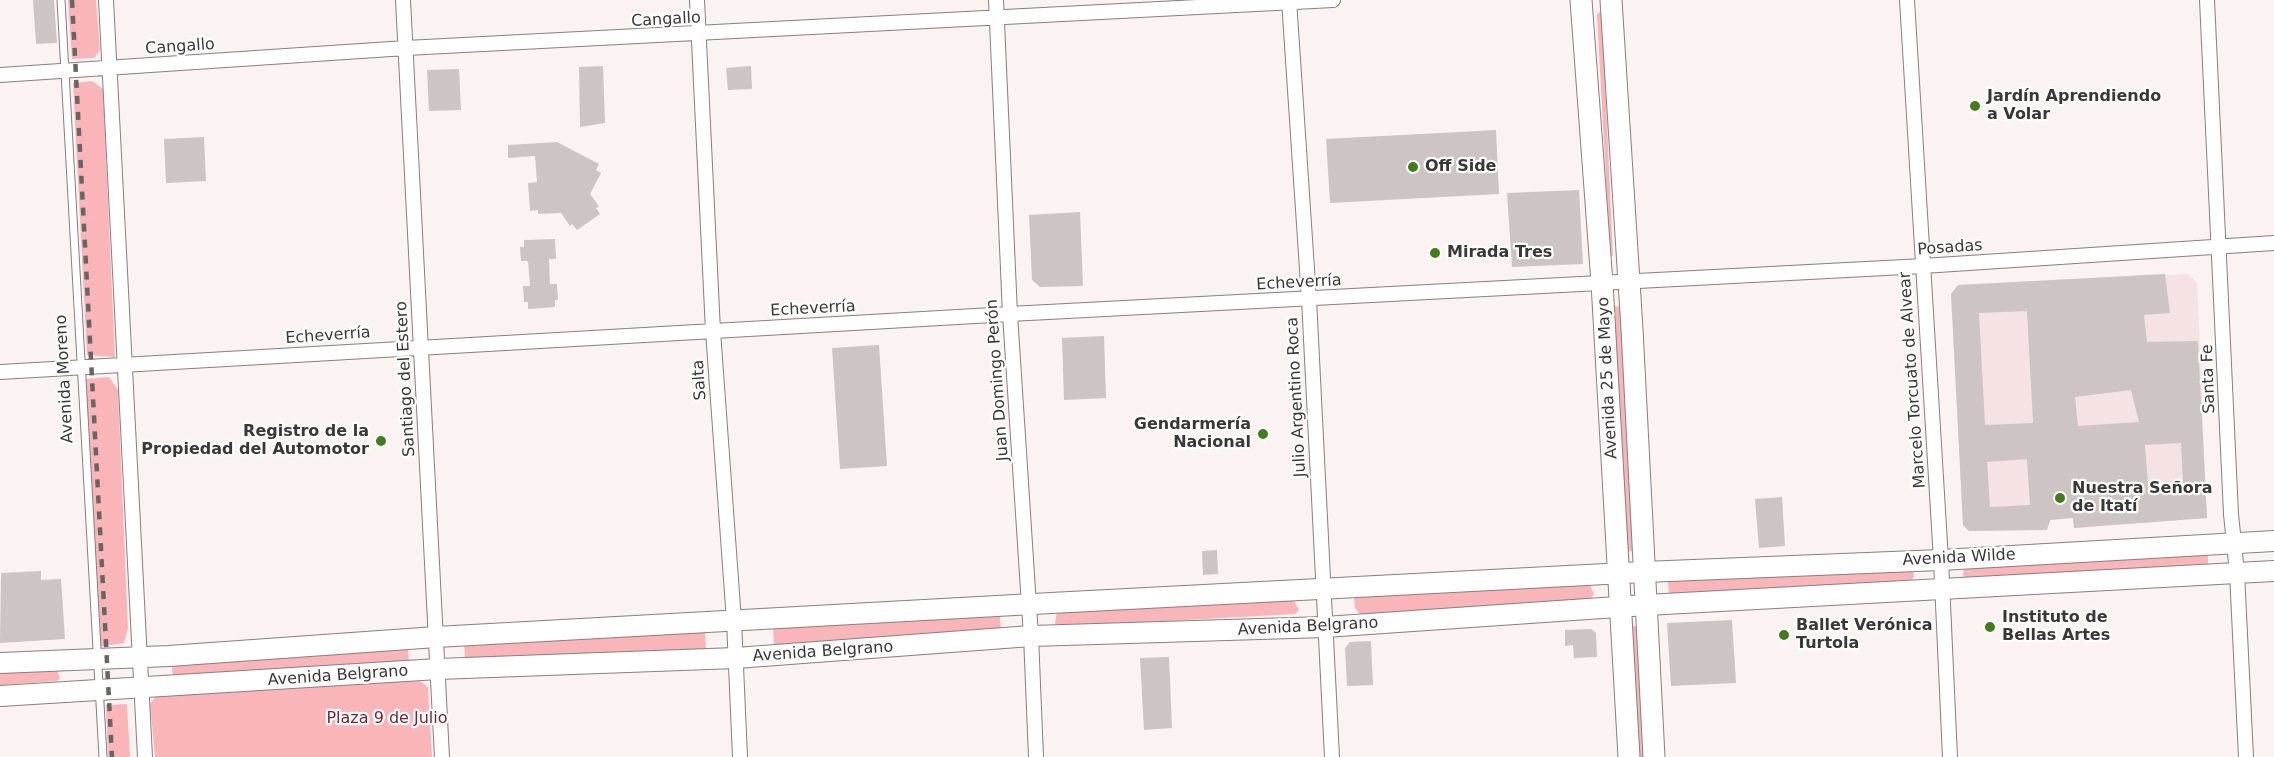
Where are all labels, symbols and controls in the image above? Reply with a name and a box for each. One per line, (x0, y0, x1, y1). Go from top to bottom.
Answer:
street label: Cangallo (631, 9, 701, 31)
street label: Cangallo (145, 35, 215, 59)
place label: Jardín Aprendiendo a Volar (1987, 87, 2161, 125)
marker: Jardín Aprendiendo a Volar (1968, 99, 1982, 113)
place label: Off Side (1425, 157, 1496, 177)
marker: Off Side (1406, 160, 1420, 174)
street label: Posadas (1917, 236, 1983, 260)
place label: Mirada Tres (1447, 243, 1552, 263)
marker: Mirada Tres (1428, 246, 1442, 260)
street label: Echeverría (1256, 271, 1342, 295)
street label: Marcelo Torcuato de Alvear (1896, 271, 1930, 489)
street label: Avenida 25 de Mayo (1594, 296, 1622, 460)
street label: Echeverría (770, 297, 856, 321)
street label: Juan Domingo Perón (983, 298, 1013, 462)
street label: Santiago del Estero (392, 301, 420, 457)
street label: Avenida Moreno (52, 314, 78, 444)
street label: Julio Argentino Roca (1283, 316, 1311, 478)
street label: Echeverría (285, 323, 371, 349)
street label: Santa Fe (2198, 344, 2220, 414)
street label: Salta (689, 359, 711, 401)
place label: Gendarmería Nacional (1134, 415, 1251, 453)
place label: Registro de la Propiedad del Automotor (141, 422, 369, 460)
marker: Gendarmería Nacional (1256, 427, 1270, 441)
marker: Registro de la Propiedad del Automotor (374, 434, 388, 448)
place label: Nuestra Señora de Itatí (2072, 479, 2213, 517)
marker: Nuestra Señora de Itatí (2053, 491, 2067, 505)
street label: Avenida Wilde (1902, 545, 2016, 571)
place label: Instituto de Bellas Artes (2002, 608, 2110, 646)
street label: Avenida Belgrano (1237, 614, 1379, 640)
place label: Ballet Verónica Turtola (1796, 616, 1932, 654)
marker: Instituto de Bellas Artes (1983, 620, 1997, 634)
marker: Ballet Verónica Turtola (1777, 628, 1791, 642)
street label: Avenida Belgrano (752, 638, 894, 666)
street label: Avenida Belgrano (267, 662, 409, 690)
park label: Plaza 9 de Julio (326, 709, 448, 729)

